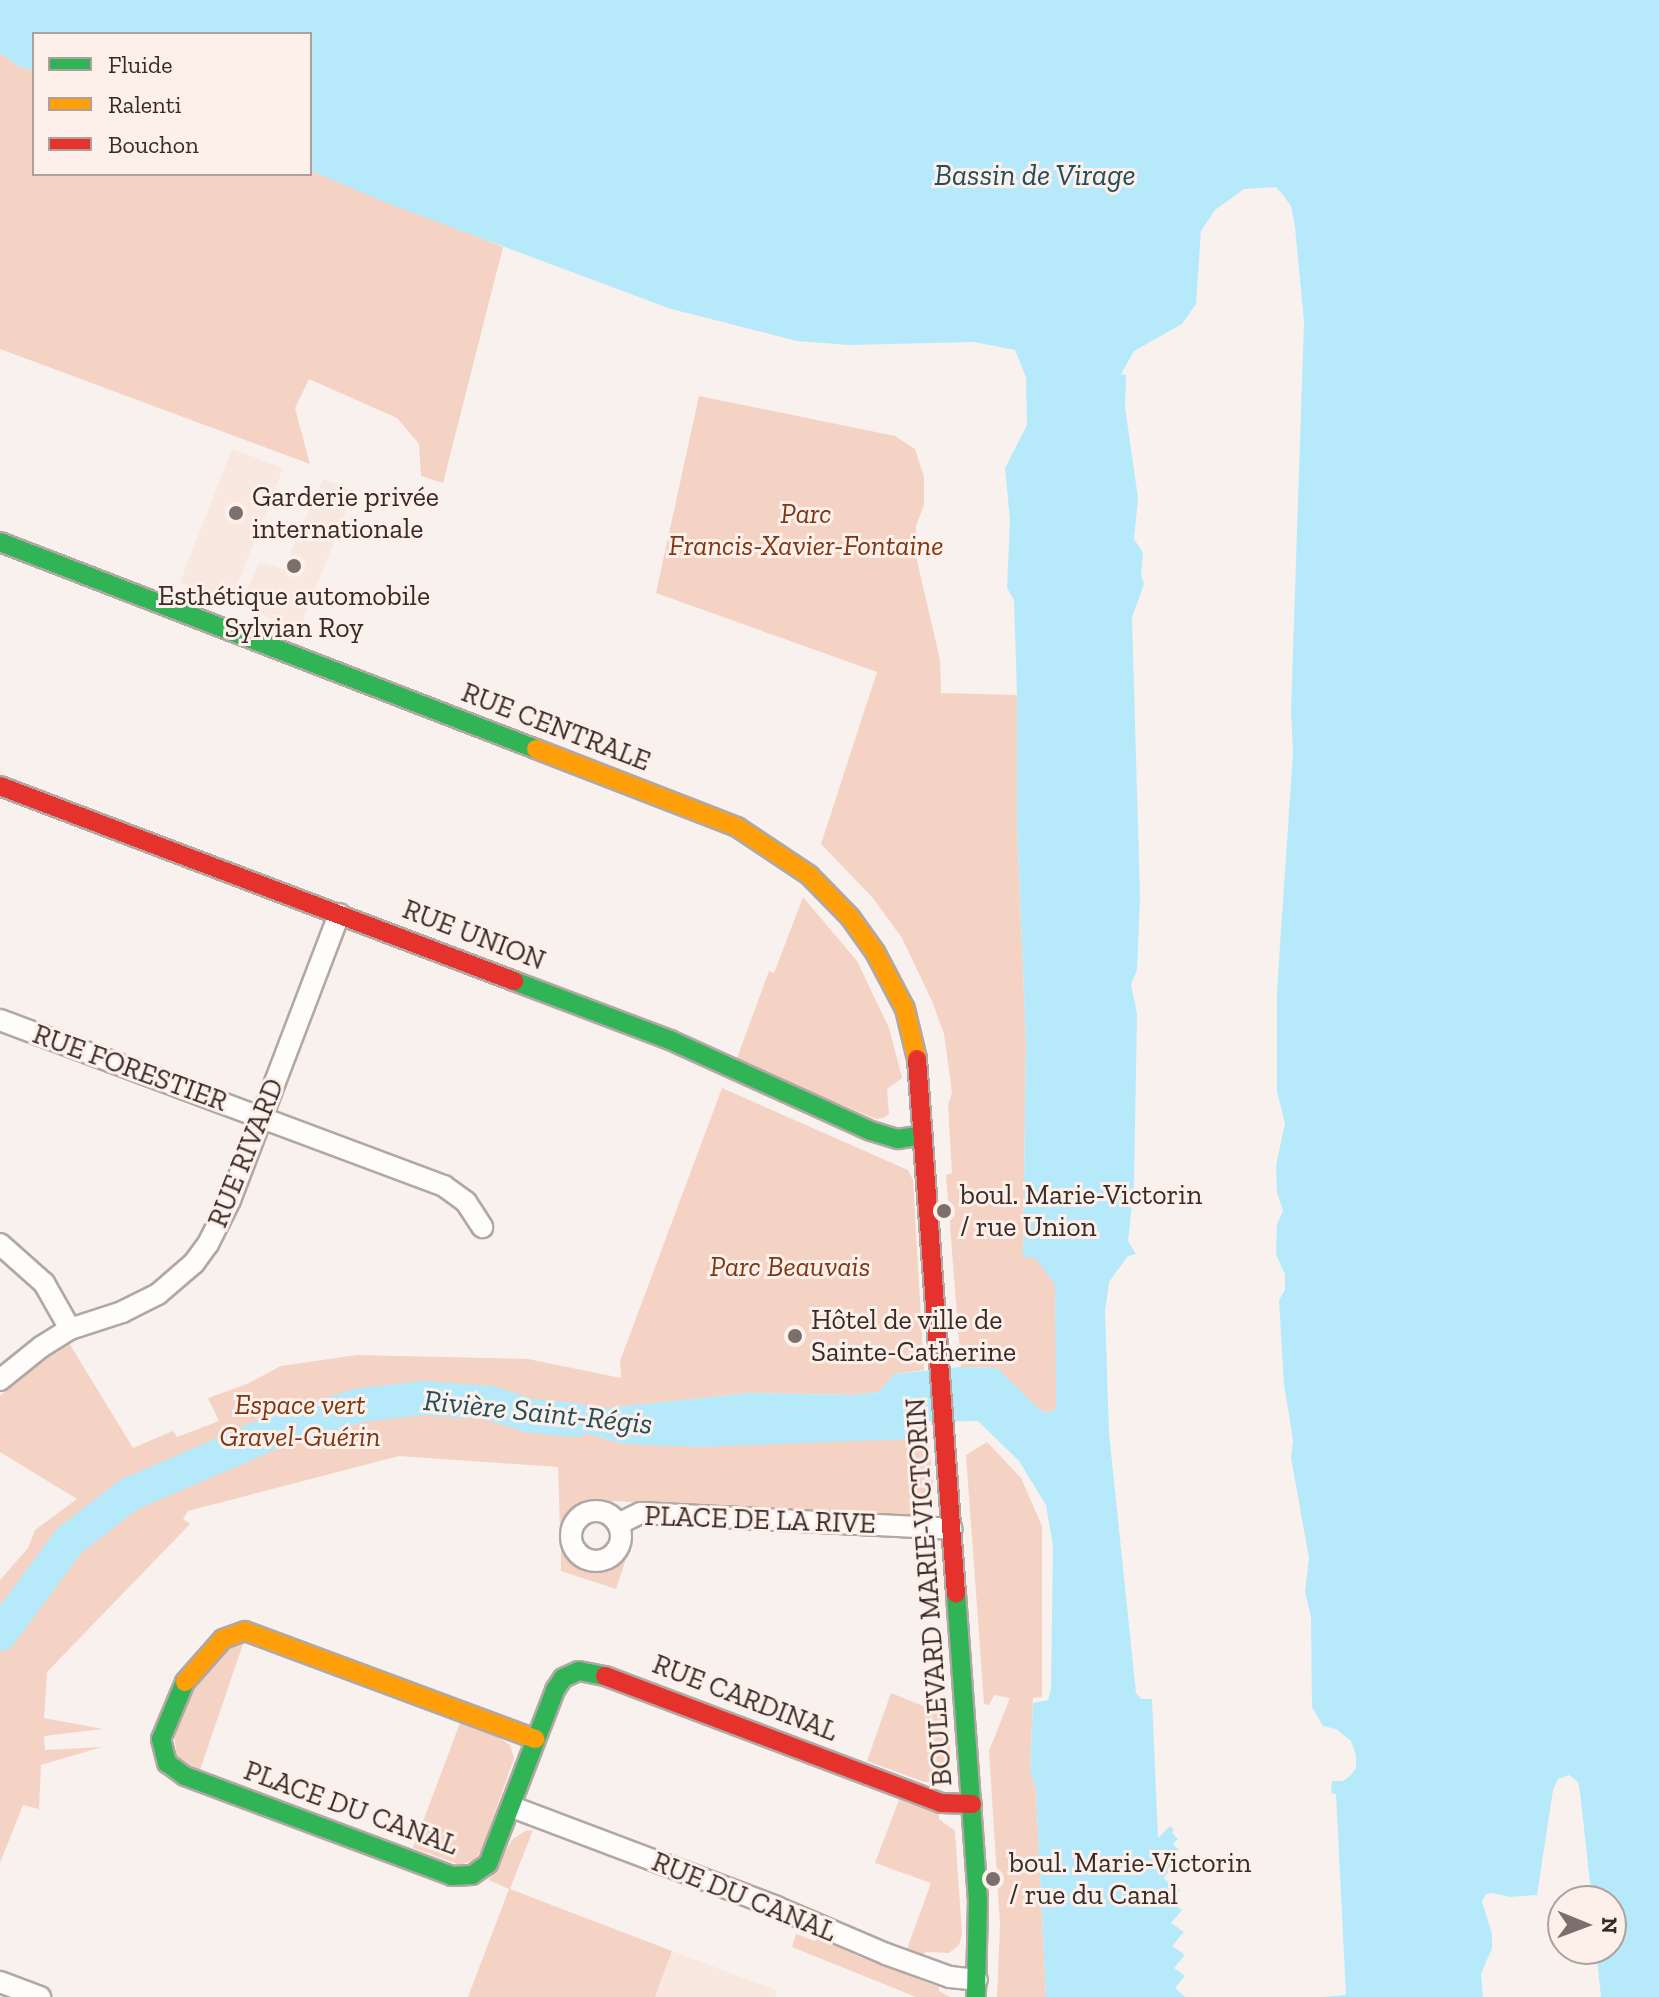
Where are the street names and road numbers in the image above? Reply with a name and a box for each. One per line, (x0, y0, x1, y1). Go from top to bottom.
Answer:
street label: RUE CENTRALE (457, 676, 655, 778)
street label: RUE UNION (398, 892, 550, 978)
street label: RUE FORESTIER (28, 1017, 232, 1119)
street label: RUE RIVARD (201, 1074, 291, 1232)
street label: BOULEVARD MARIE-VICTORIN (899, 1397, 959, 1787)
street label: PLACE DE LA RIVE (643, 1499, 877, 1541)
street label: RUE CARDINAL (648, 1647, 842, 1749)
street label: PLACE DU CANAL (239, 1754, 463, 1862)
street label: RUE DU CANAL (647, 1845, 841, 1949)

